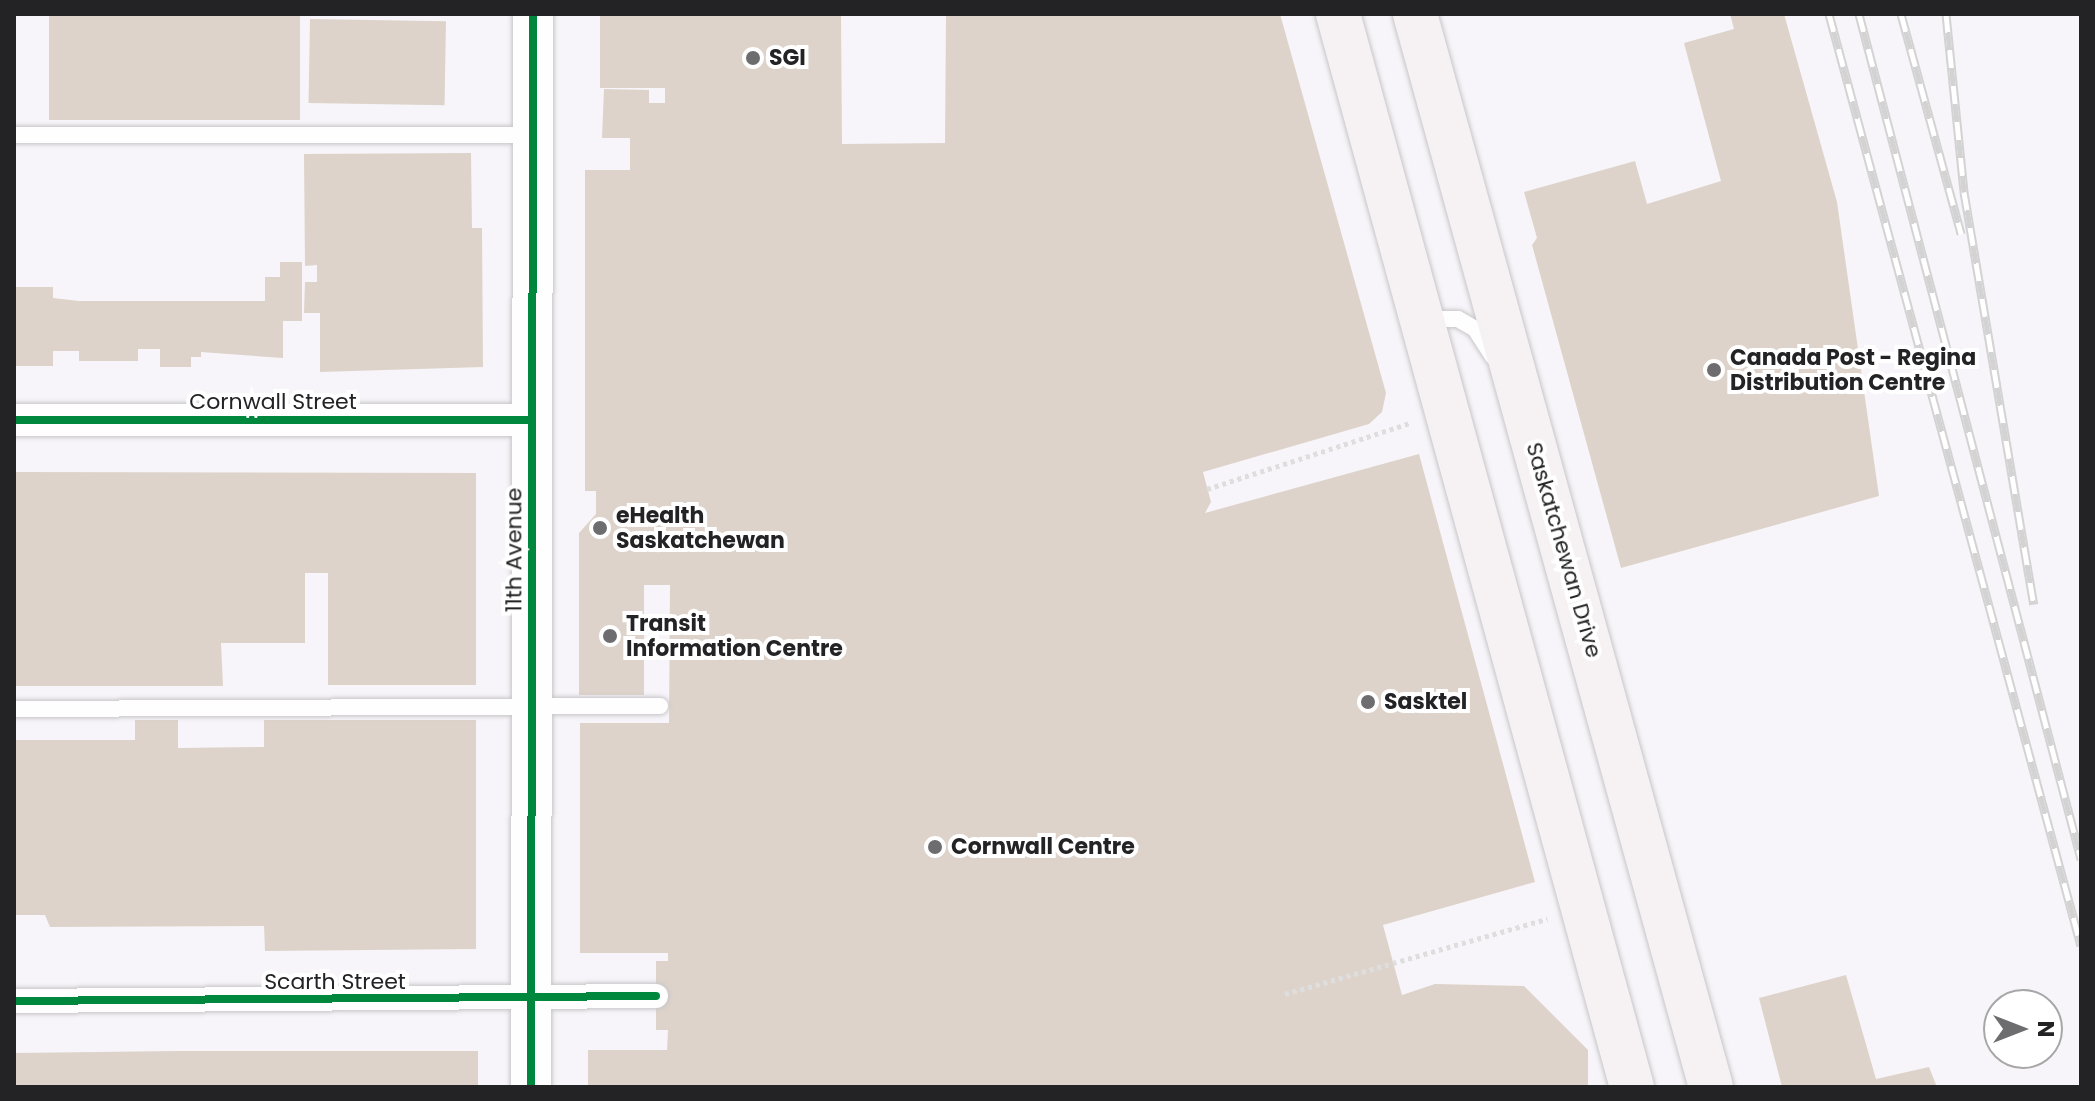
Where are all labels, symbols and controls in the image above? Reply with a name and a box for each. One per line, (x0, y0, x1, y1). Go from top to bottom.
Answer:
place label: SGI (769, 45, 806, 71)
marker: SGI (744, 49, 762, 67)
place label: Canada Post - Regina Distribution Centre (1730, 344, 1976, 396)
marker: Canada Post - Regina Distribution Centre (1705, 361, 1723, 379)
street label: Cornwall Street (189, 389, 357, 415)
street label: Saskatchewan Drive (1521, 439, 1607, 661)
street label: 11th Avenue (501, 488, 527, 612)
place label: eHealth Saskatchewan (616, 502, 785, 554)
marker: eHealth Saskatchewan (591, 519, 609, 537)
place label: Transit Information Centre (626, 610, 843, 662)
marker: Transit Information Centre (601, 627, 619, 645)
place label: Sasktel (1384, 689, 1467, 715)
marker: Sasktel (1359, 693, 1377, 711)
place label: Cornwall Centre (951, 834, 1135, 860)
marker: Cornwall Centre (926, 838, 944, 856)
street label: Scarth Street (264, 969, 406, 995)
north arrow (1983, 989, 2063, 1069)
text: N (2030, 1021, 2061, 1037)

